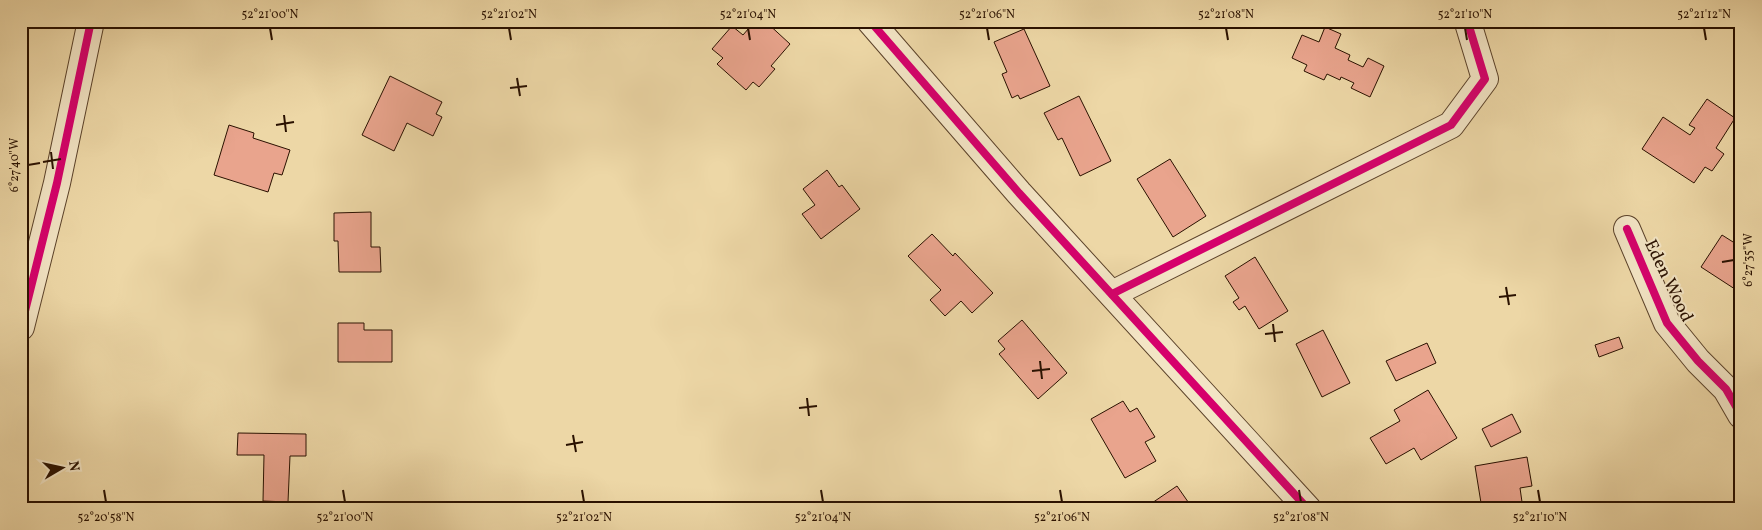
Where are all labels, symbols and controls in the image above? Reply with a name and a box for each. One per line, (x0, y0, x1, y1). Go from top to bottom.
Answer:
text: 52°21'00"N (241, 7, 299, 23)
text: 52°21'02"N (481, 7, 537, 23)
text: 52°21'04"N (720, 7, 776, 23)
text: 52°21'06"N (959, 7, 1015, 23)
text: 52°21'08"N (1198, 7, 1254, 23)
text: 52°21'10"N (1438, 7, 1492, 23)
text: 52°21'12"N (1677, 7, 1731, 23)
text: 6°27'40"W (7, 138, 23, 192)
text: 6°27'35"W (1741, 233, 1757, 287)
street label: Eden Wood (1637, 235, 1699, 327)
north arrow (38, 442, 88, 492)
text: N (63, 460, 84, 473)
text: 52°20'58"N (78, 510, 135, 526)
text: 52°21'00"N (316, 510, 374, 526)
text: 52°21'02"N (556, 510, 612, 526)
text: 52°21'04"N (795, 510, 851, 526)
text: 52°21'06"N (1034, 510, 1090, 526)
text: 52°21'08"N (1273, 510, 1329, 526)
text: 52°21'10"N (1513, 510, 1567, 526)

